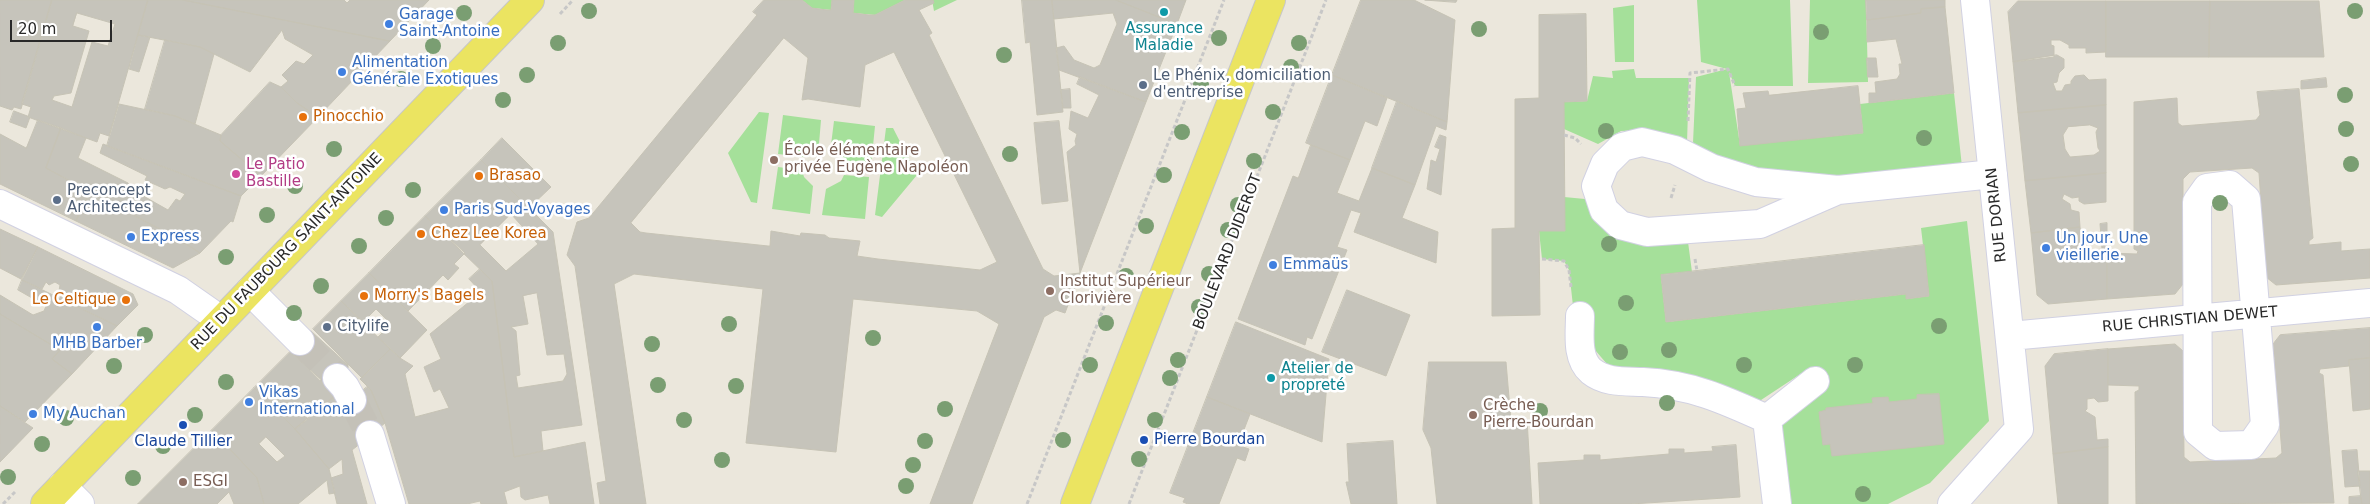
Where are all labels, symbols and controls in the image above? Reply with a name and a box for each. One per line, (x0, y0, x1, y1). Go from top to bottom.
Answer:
place label: Garage Saint-Antoine (399, 6, 500, 41)
marker: Assurance Maladie (1158, 6, 1170, 18)
scale bar (12, 10, 115, 42)
marker: Garage Saint-Antoine (383, 18, 395, 30)
text: 20 m (18, 20, 56, 38)
place label: Assurance Maladie (1125, 20, 1203, 55)
place label: Alimentation Générale Exotiques (352, 54, 498, 89)
marker: Alimentation Générale Exotiques (336, 66, 348, 78)
place label: Le Phénix, domiciliation d'entreprise (1153, 67, 1331, 102)
marker: Le Phénix, domiciliation d'entreprise (1137, 79, 1149, 91)
place label: Pinocchio (313, 108, 384, 126)
marker: Pinocchio (297, 111, 309, 123)
place label: École élémentaire privée Eugène Napoléon (784, 142, 968, 177)
street label: RUE DU FAUBOURG SAINT-ANTOINE (188, 150, 386, 354)
marker: École élémentaire privée Eugène Napoléon (768, 154, 780, 166)
place label: Le Patio Bastille (246, 156, 305, 191)
place label: Brasao (489, 167, 541, 185)
street label: RUE DORIAN (1983, 167, 2011, 263)
marker: Le Patio Bastille (230, 168, 242, 180)
marker: Brasao (473, 170, 485, 182)
street label: BOULEVARD DIDEROT (1190, 172, 1266, 332)
place label: Preconcept Architectes (67, 182, 151, 217)
marker: Preconcept Architectes (51, 194, 63, 206)
place label: Paris Sud-Voyages (454, 201, 590, 219)
marker: Paris Sud-Voyages (438, 204, 450, 216)
place label: Chez Lee Korea (431, 225, 547, 243)
place label: Express (141, 228, 200, 246)
marker: Chez Lee Korea (415, 228, 427, 240)
place label: Un jour. Une vieillerie. (2056, 230, 2148, 265)
marker: Express (125, 231, 137, 243)
marker: Un jour. Une vieillerie. (2040, 242, 2052, 254)
place label: Emmaüs (1283, 256, 1348, 274)
marker: Emmaüs (1267, 259, 1279, 271)
place label: Institut Supérieur Clorivière (1060, 273, 1191, 308)
marker: Institut Supérieur Clorivière (1044, 285, 1056, 297)
place label: Morry's Bagels (374, 287, 484, 305)
marker: Morry's Bagels (358, 290, 370, 302)
place label: Le Celtique (32, 291, 116, 309)
marker: Le Celtique (120, 294, 132, 306)
street label: RUE CHRISTIAN DEWET (2101, 303, 2279, 337)
place label: Citylife (337, 318, 389, 336)
marker: MHB Barber (91, 321, 103, 333)
marker: Citylife (321, 321, 333, 333)
place label: MHB Barber (52, 335, 142, 353)
place label: Atelier de propreté (1281, 360, 1353, 395)
marker: Atelier de propreté (1265, 372, 1277, 384)
place label: Vikas International (259, 384, 355, 419)
marker: Vikas International (243, 396, 255, 408)
place label: Crèche Pierre-Bourdan (1483, 397, 1594, 432)
place label: My Auchan (43, 405, 126, 423)
marker: My Auchan (27, 408, 39, 420)
marker: Crèche Pierre-Bourdan (1467, 409, 1479, 421)
marker: Claude Tillier (177, 419, 189, 431)
place label: Pierre Bourdan (1154, 431, 1265, 449)
place label: Claude Tillier (134, 433, 232, 451)
marker: Pierre Bourdan (1138, 434, 1150, 446)
place label: ESGI (193, 473, 228, 491)
marker: ESGI (177, 476, 189, 488)

